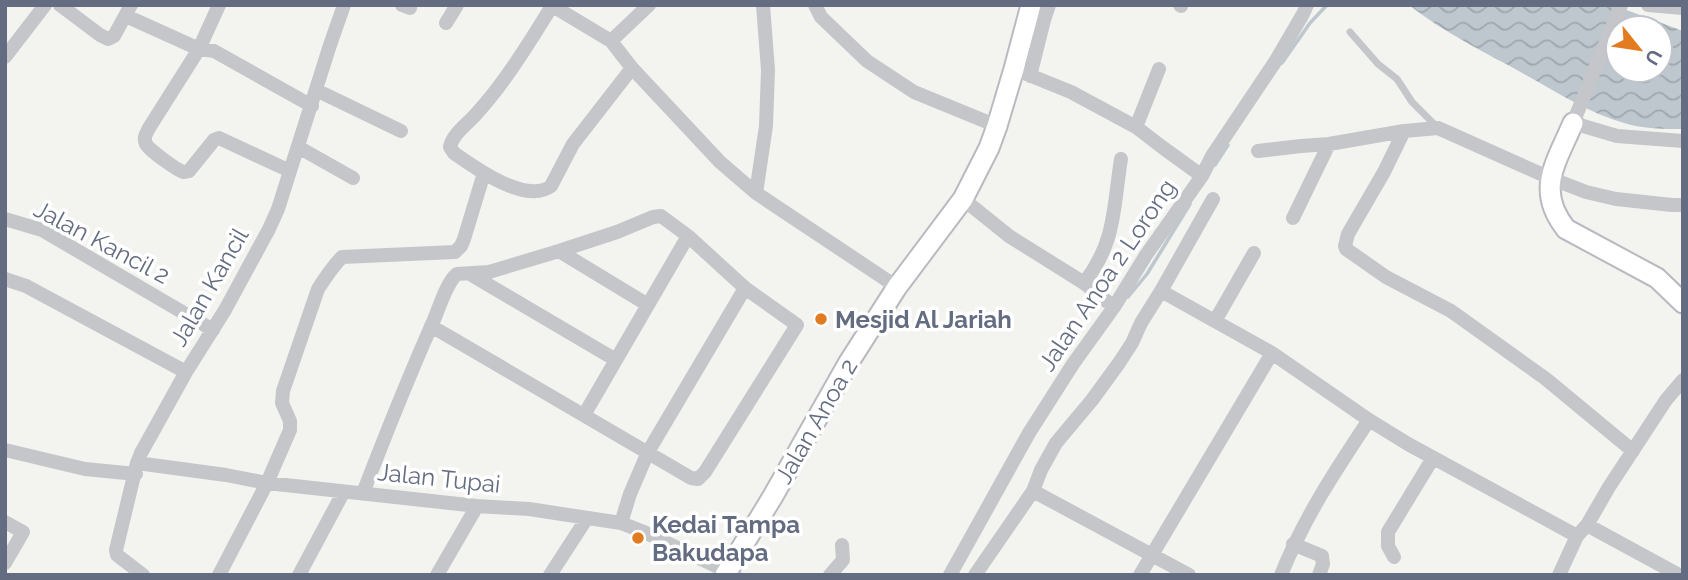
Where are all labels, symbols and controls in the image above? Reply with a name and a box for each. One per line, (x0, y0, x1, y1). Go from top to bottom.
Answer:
north arrow (1604, 14, 1674, 84)
text: U (1641, 46, 1667, 69)
street label: Jalan Anoa 2 Lorong (1032, 174, 1182, 376)
street label: Jalan Kancil 2 (29, 194, 175, 290)
street label: Jalan Kancil (164, 222, 255, 351)
place label: Mesjid Al Jariah (835, 305, 1012, 334)
marker: Mesjid Al Jariah (813, 311, 829, 327)
street label: Jalan Anoa 2 (769, 353, 863, 489)
street label: Jalan Tupai (376, 457, 502, 499)
place label: Kedai Tampa Bakudapa (652, 510, 800, 567)
marker: Kedai Tampa Bakudapa (630, 530, 646, 546)

